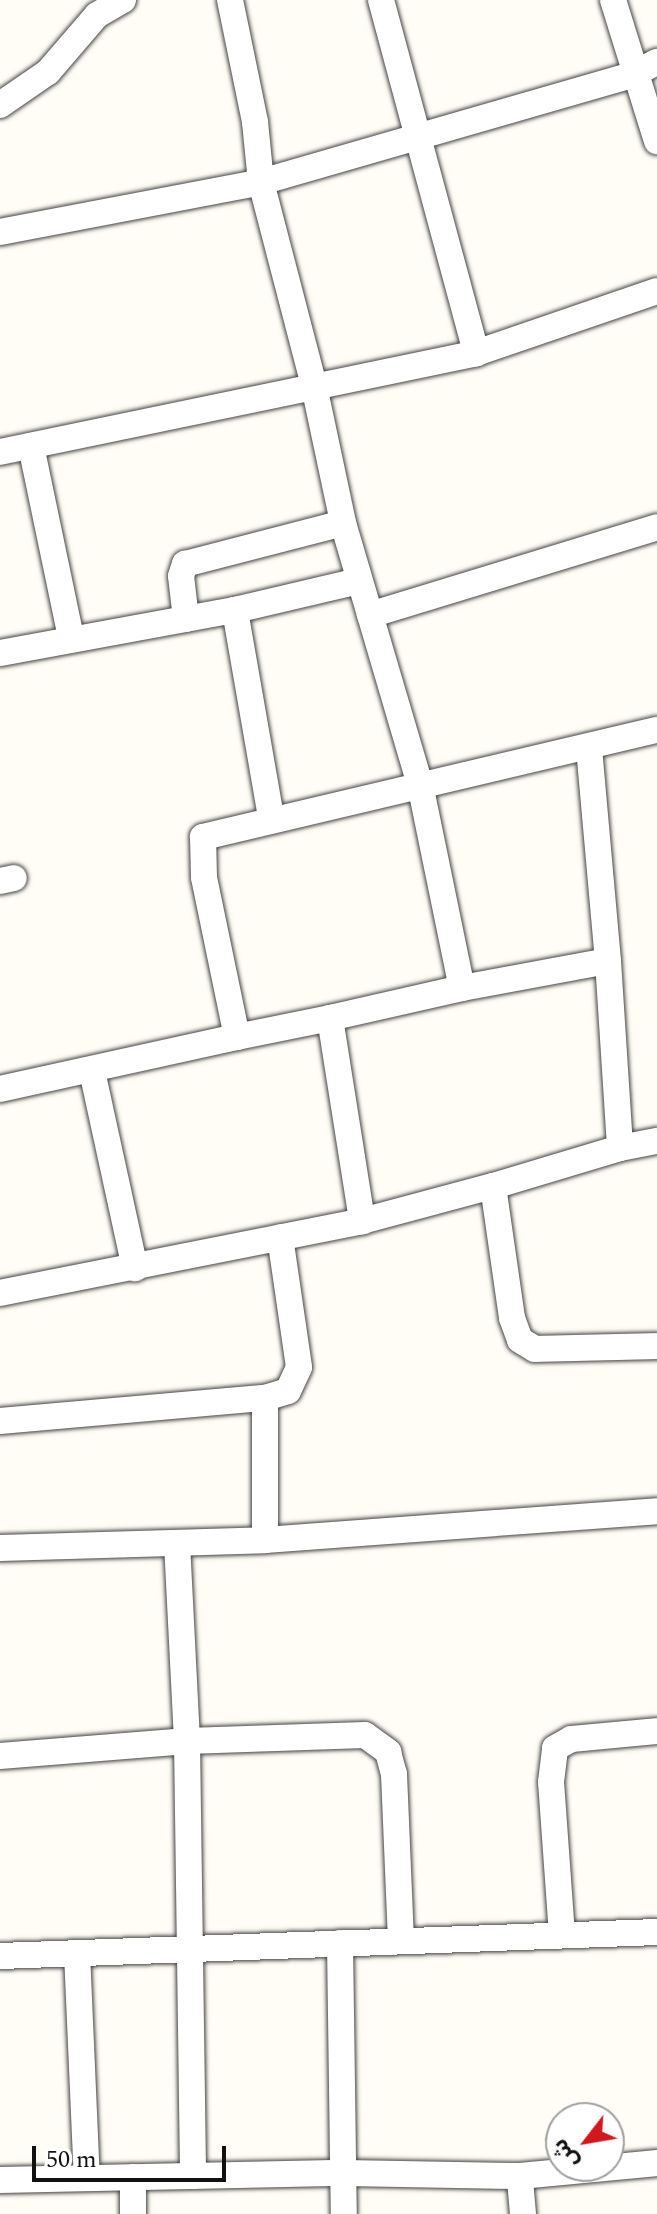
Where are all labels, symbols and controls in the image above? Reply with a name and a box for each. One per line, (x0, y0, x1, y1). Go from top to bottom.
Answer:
north arrow (545, 2102, 625, 2182)
scale bar (36, 2130, 230, 2180)
text: ش (544, 2132, 588, 2175)
text: 50 m (46, 2142, 97, 2178)

